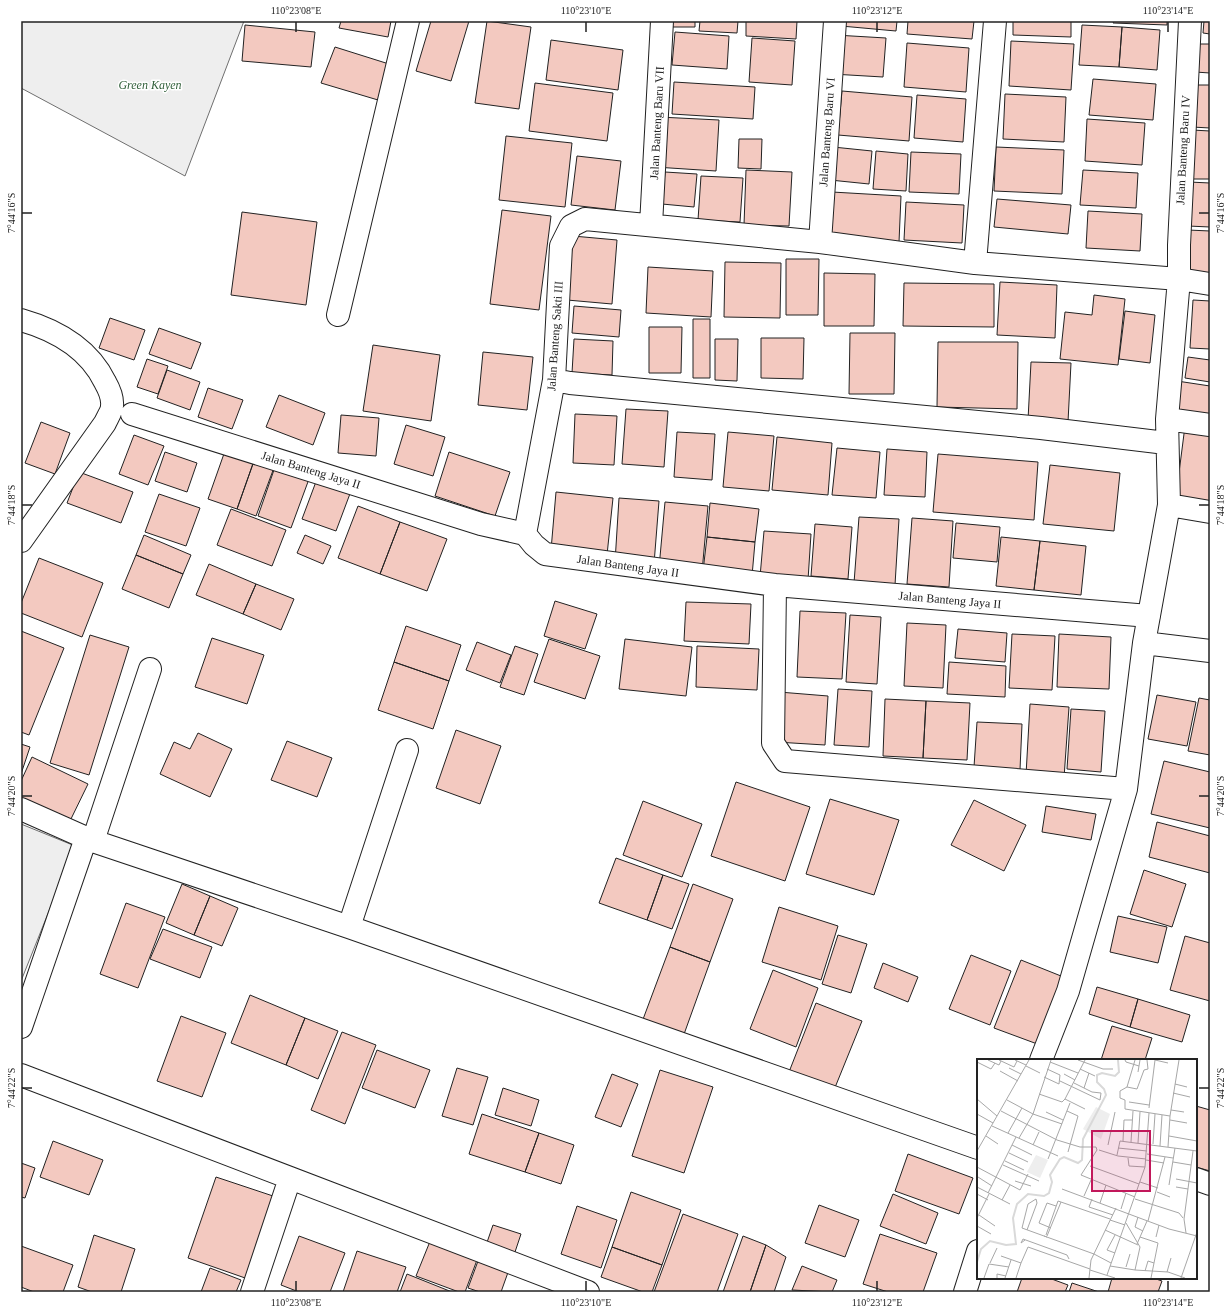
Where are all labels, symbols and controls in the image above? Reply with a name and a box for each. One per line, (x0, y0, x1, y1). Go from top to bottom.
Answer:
text: 110°23'08"E (271, 5, 321, 16)
text: 110°23'10"E (561, 5, 611, 16)
text: 110°23'12"E (852, 5, 902, 16)
text: 110°23'14"E (1143, 5, 1193, 16)
street label: Jalan Banteng Baru VII (647, 66, 667, 180)
street label: Jalan Banteng Baru VI (816, 77, 838, 187)
park label: Green Kayen (118, 78, 182, 92)
street label: Jalan Banteng Baru IV (1173, 95, 1193, 205)
text: 7°44'16"S (6, 193, 17, 233)
text: 7°44'16"S (1215, 193, 1226, 233)
street label: Jalan Banteng Sakti III (544, 280, 566, 392)
street label: Jalan Banteng Jaya II (260, 448, 362, 492)
text: 7°44'18"S (6, 485, 17, 525)
text: 7°44'18"S (1215, 485, 1226, 525)
street label: Jalan Banteng Jaya II (576, 552, 680, 580)
street label: Jalan Banteng Jaya II (898, 589, 1002, 611)
text: 7°44'20"S (6, 776, 17, 816)
text: 7°44'20"S (1215, 776, 1226, 816)
inset map (977, 1059, 1197, 1279)
text: 7°44'22"S (6, 1068, 17, 1108)
text: 7°44'22"S (1215, 1068, 1226, 1108)
text: 110°23'08"E (271, 1297, 321, 1308)
text: 110°23'10"E (561, 1297, 611, 1308)
text: 110°23'12"E (852, 1297, 902, 1308)
text: 110°23'14"E (1143, 1297, 1193, 1308)

